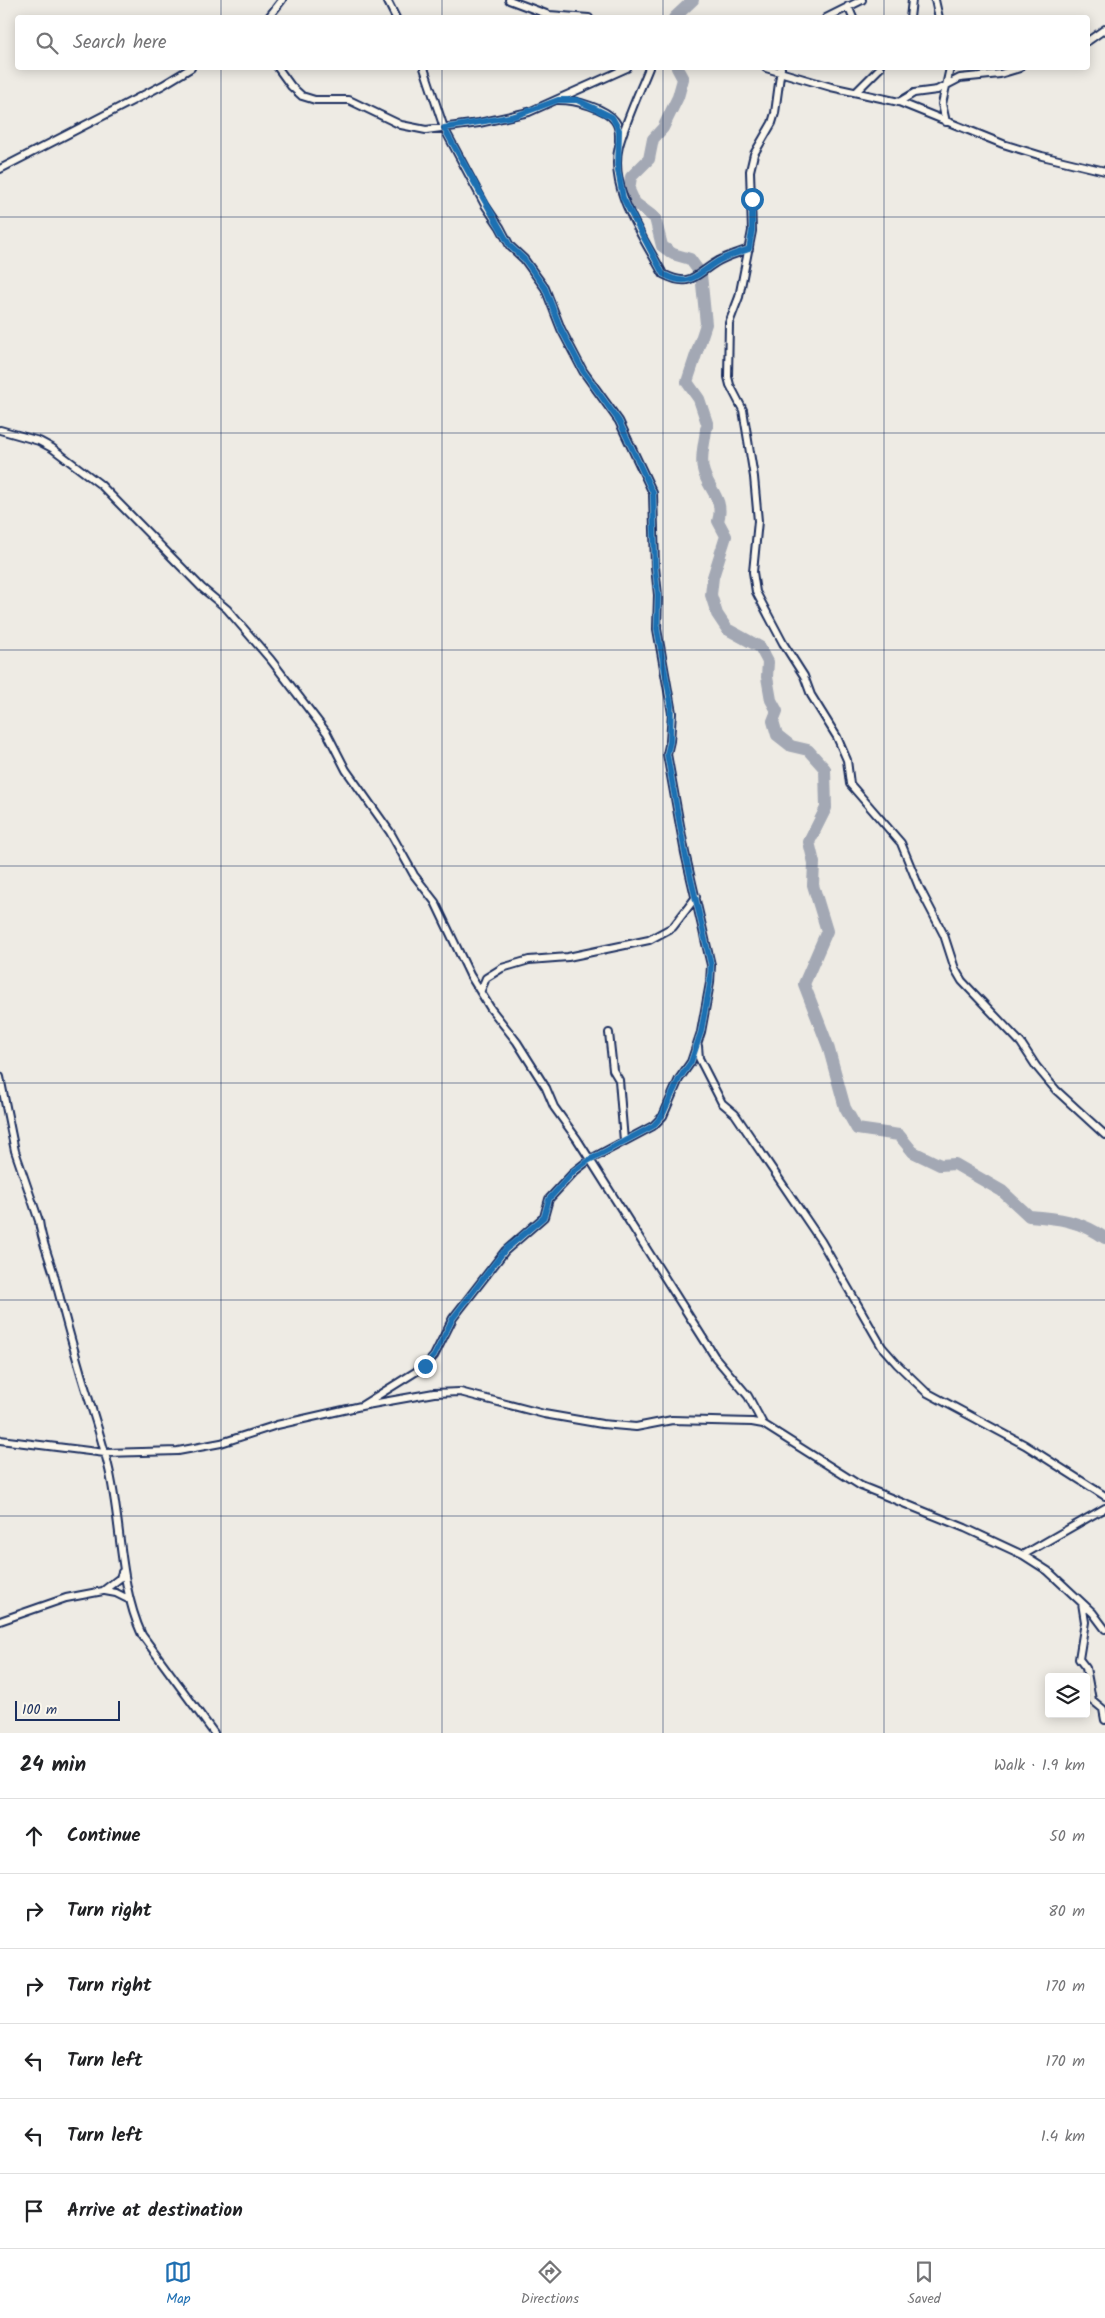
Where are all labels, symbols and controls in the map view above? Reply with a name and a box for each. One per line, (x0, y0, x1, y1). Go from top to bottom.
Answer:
search box (15, 15, 1090, 70)
text: Search here (73, 28, 167, 58)
icon: search (33, 29, 61, 57)
route start (741, 188, 764, 211)
route end (414, 1355, 437, 1378)
map controls (1045, 1673, 1090, 1718)
button: layers (1045, 1673, 1090, 1718)
scale bar (15, 1698, 120, 1721)
text: 100 m (22, 1699, 57, 1721)
text: 24 min (20, 1749, 86, 1782)
text: Walk · 1.9 km (994, 1753, 1085, 1778)
text: Continue (67, 1821, 140, 1851)
icon: ahead (20, 1822, 48, 1850)
text: 50 m (1049, 1824, 1085, 1849)
text: Turn right (67, 1896, 152, 1926)
icon: right (20, 1897, 48, 1925)
text: 80 m (1048, 1899, 1085, 1924)
text: Turn right (67, 1971, 152, 2001)
icon: right (20, 1972, 48, 2000)
text: 170 m (1045, 1974, 1085, 1999)
text: Turn left (67, 2046, 142, 2076)
icon: left (20, 2047, 48, 2075)
text: 170 m (1045, 2049, 1085, 2074)
text: Turn left (67, 2121, 142, 2151)
icon: left (20, 2122, 48, 2150)
text: 1.4 km (1041, 2124, 1085, 2149)
text: Arrive at destination (67, 2196, 243, 2226)
icon: arrive (20, 2197, 48, 2225)
tab: Map (164, 2258, 192, 2310)
tab: Directions (521, 2258, 579, 2310)
tab: Saved (907, 2258, 941, 2310)

